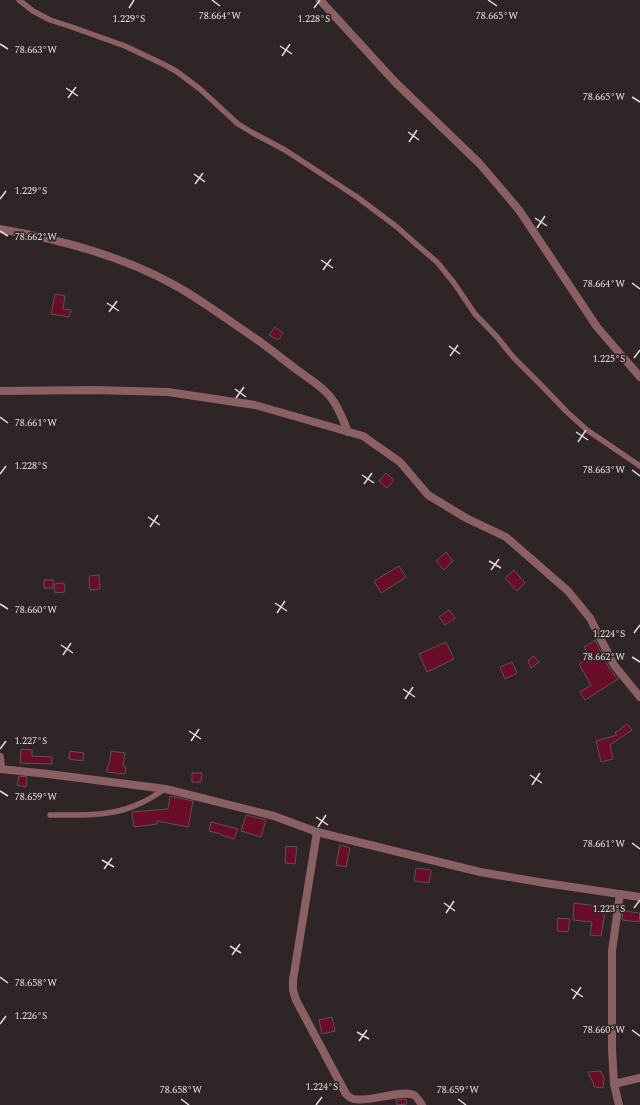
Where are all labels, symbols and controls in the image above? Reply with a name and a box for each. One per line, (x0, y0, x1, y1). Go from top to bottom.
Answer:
text: 78.664°W (199, 8, 241, 24)
text: 78.665°W (476, 8, 518, 24)
text: 1.229°S (113, 11, 145, 27)
text: 1.228°S (298, 11, 330, 27)
text: 78.663°W (15, 42, 57, 58)
text: 78.665°W (583, 89, 625, 105)
text: 1.229°S (15, 183, 47, 199)
text: 78.662°W (15, 229, 57, 245)
text: 78.664°W (583, 276, 625, 292)
text: 1.225°S (593, 351, 625, 367)
text: 78.661°W (15, 415, 57, 431)
text: 1.228°S (15, 458, 47, 474)
text: 78.663°W (583, 462, 625, 478)
text: 78.660°W (15, 602, 57, 618)
text: 1.224°S (593, 626, 625, 642)
text: 78.662°W (583, 649, 625, 665)
text: 1.227°S (15, 733, 47, 749)
text: 78.659°W (15, 789, 57, 805)
text: 78.661°W (583, 836, 625, 852)
text: 1.223°S (593, 901, 625, 917)
text: 78.658°W (15, 975, 57, 991)
text: 1.226°S (15, 1008, 47, 1024)
text: 78.660°W (583, 1022, 625, 1038)
text: 1.224°S (306, 1079, 338, 1095)
text: 78.658°W (160, 1082, 202, 1098)
text: 78.659°W (437, 1082, 479, 1098)

